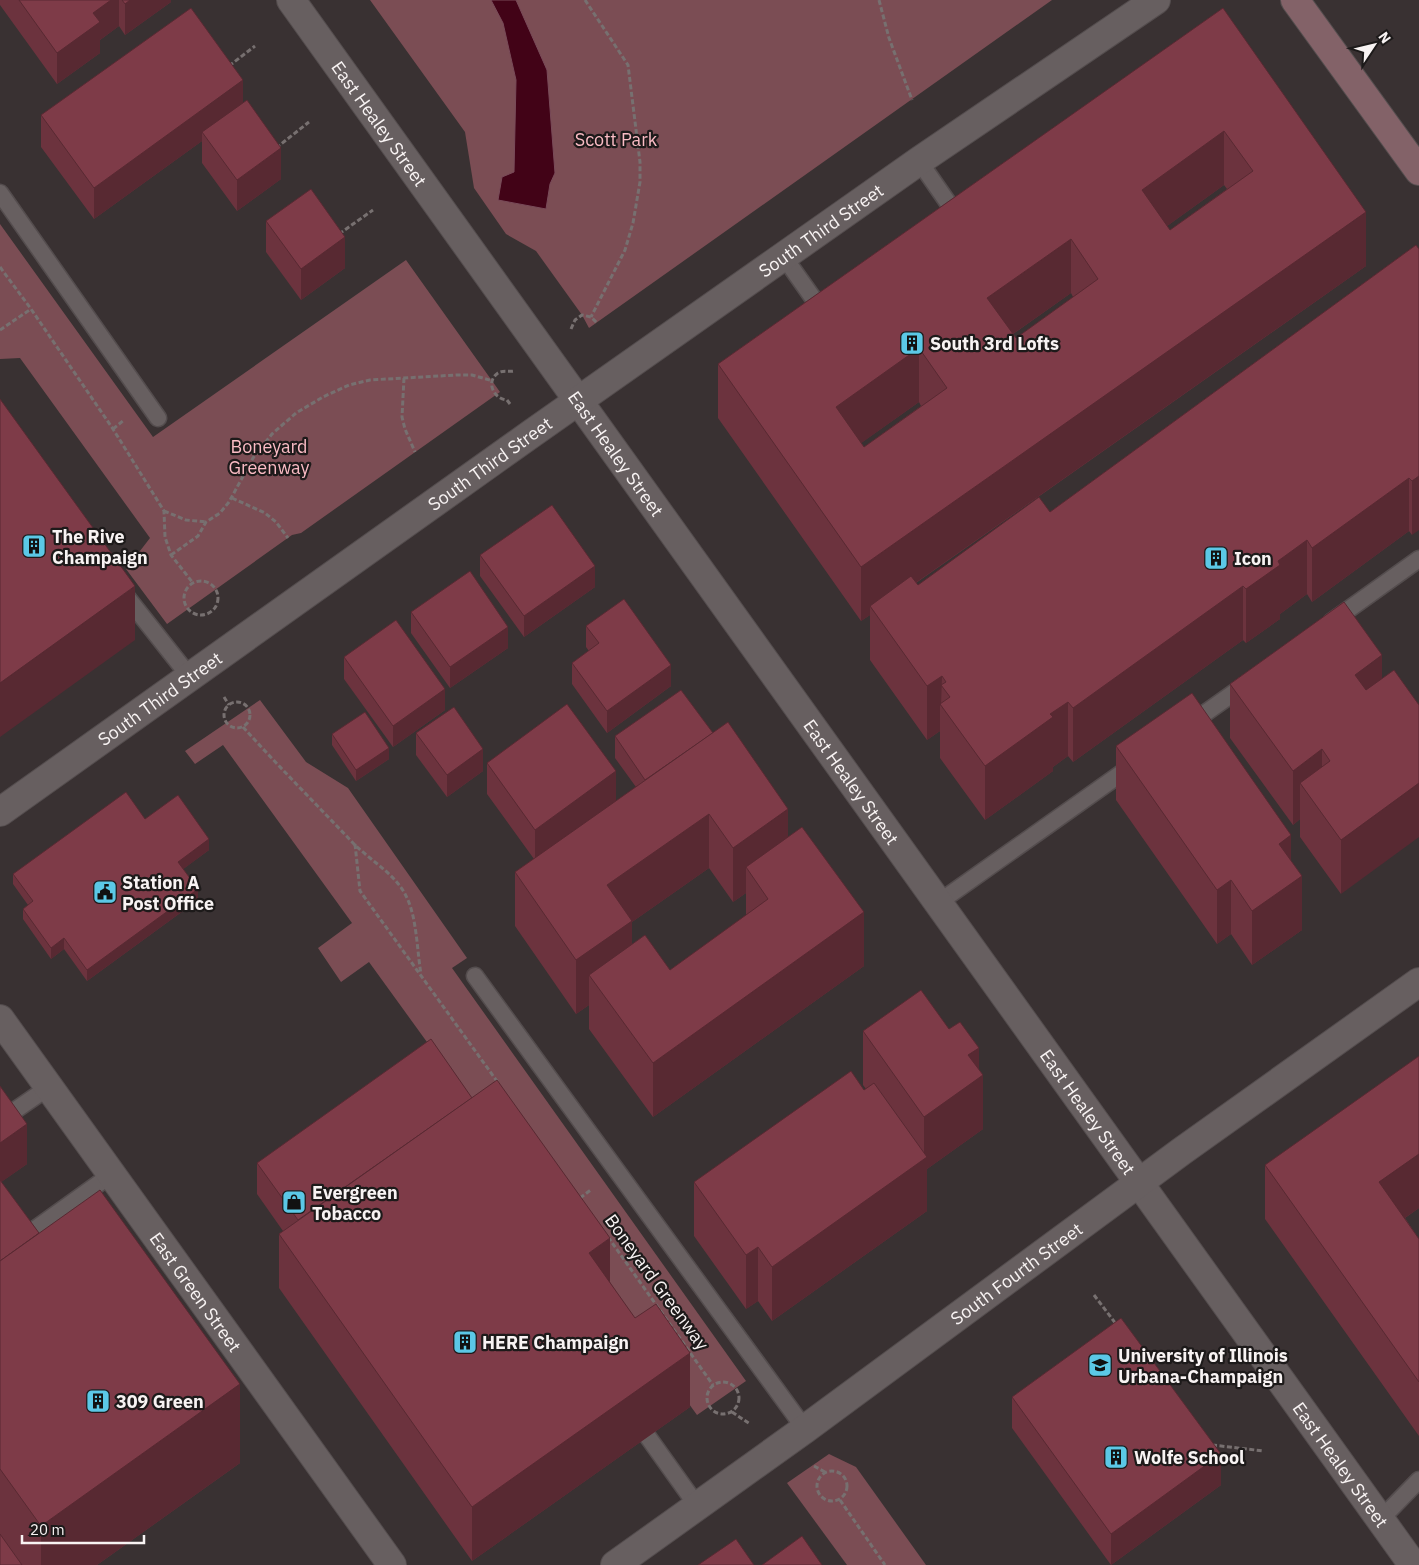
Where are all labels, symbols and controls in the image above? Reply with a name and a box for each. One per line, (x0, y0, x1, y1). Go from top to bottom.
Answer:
north arrow (1349, 20, 1399, 70)
text: N (1374, 28, 1395, 47)
street label: East Healey Street (327, 56, 432, 191)
park label: Scott Park (575, 128, 658, 151)
street label: South Third Street (754, 178, 888, 282)
building icon: South 3rd Lofts (899, 330, 925, 356)
place label: South 3rd Lofts (930, 332, 1059, 355)
street label: East Healey Street (563, 386, 669, 521)
street label: South Third Street (423, 411, 556, 516)
park label: Boneyard Greenway (228, 435, 310, 479)
place label: The Rive Champaign (52, 525, 148, 569)
building icon: The Rive Champaign (21, 533, 47, 559)
building icon: Icon (1203, 545, 1229, 571)
place label: Icon (1234, 547, 1272, 570)
street label: South Third Street (93, 646, 226, 750)
street label: East Healey Street (799, 715, 904, 849)
place label: Station A Post Office (122, 871, 214, 915)
public building icon: Station A Post Office (92, 879, 118, 905)
street label: East Healey Street (1035, 1045, 1141, 1179)
place label: Evergreen Tobacco (312, 1181, 398, 1225)
shop icon: Evergreen Tobacco (281, 1189, 307, 1215)
street label: Boneyard Greenway (600, 1210, 714, 1354)
street label: South Fourth Street (946, 1217, 1087, 1330)
street label: East Green Street (145, 1228, 247, 1356)
building icon: HERE Champaign (452, 1329, 478, 1355)
place label: HERE Champaign (482, 1331, 629, 1354)
place label: University of Illinois Urbana-Champaign (1118, 1344, 1288, 1388)
school or university icon: University of Illinois Urbana-Champaign (1087, 1352, 1113, 1378)
building icon: 309 Green (85, 1388, 111, 1414)
place label: 309 Green (116, 1390, 204, 1413)
street label: East Healey Street (1288, 1397, 1394, 1532)
building icon: Wolfe School (1103, 1444, 1129, 1470)
place label: Wolfe School (1134, 1446, 1245, 1469)
scale bar (22, 1512, 145, 1544)
text: 20 m (30, 1520, 65, 1539)

